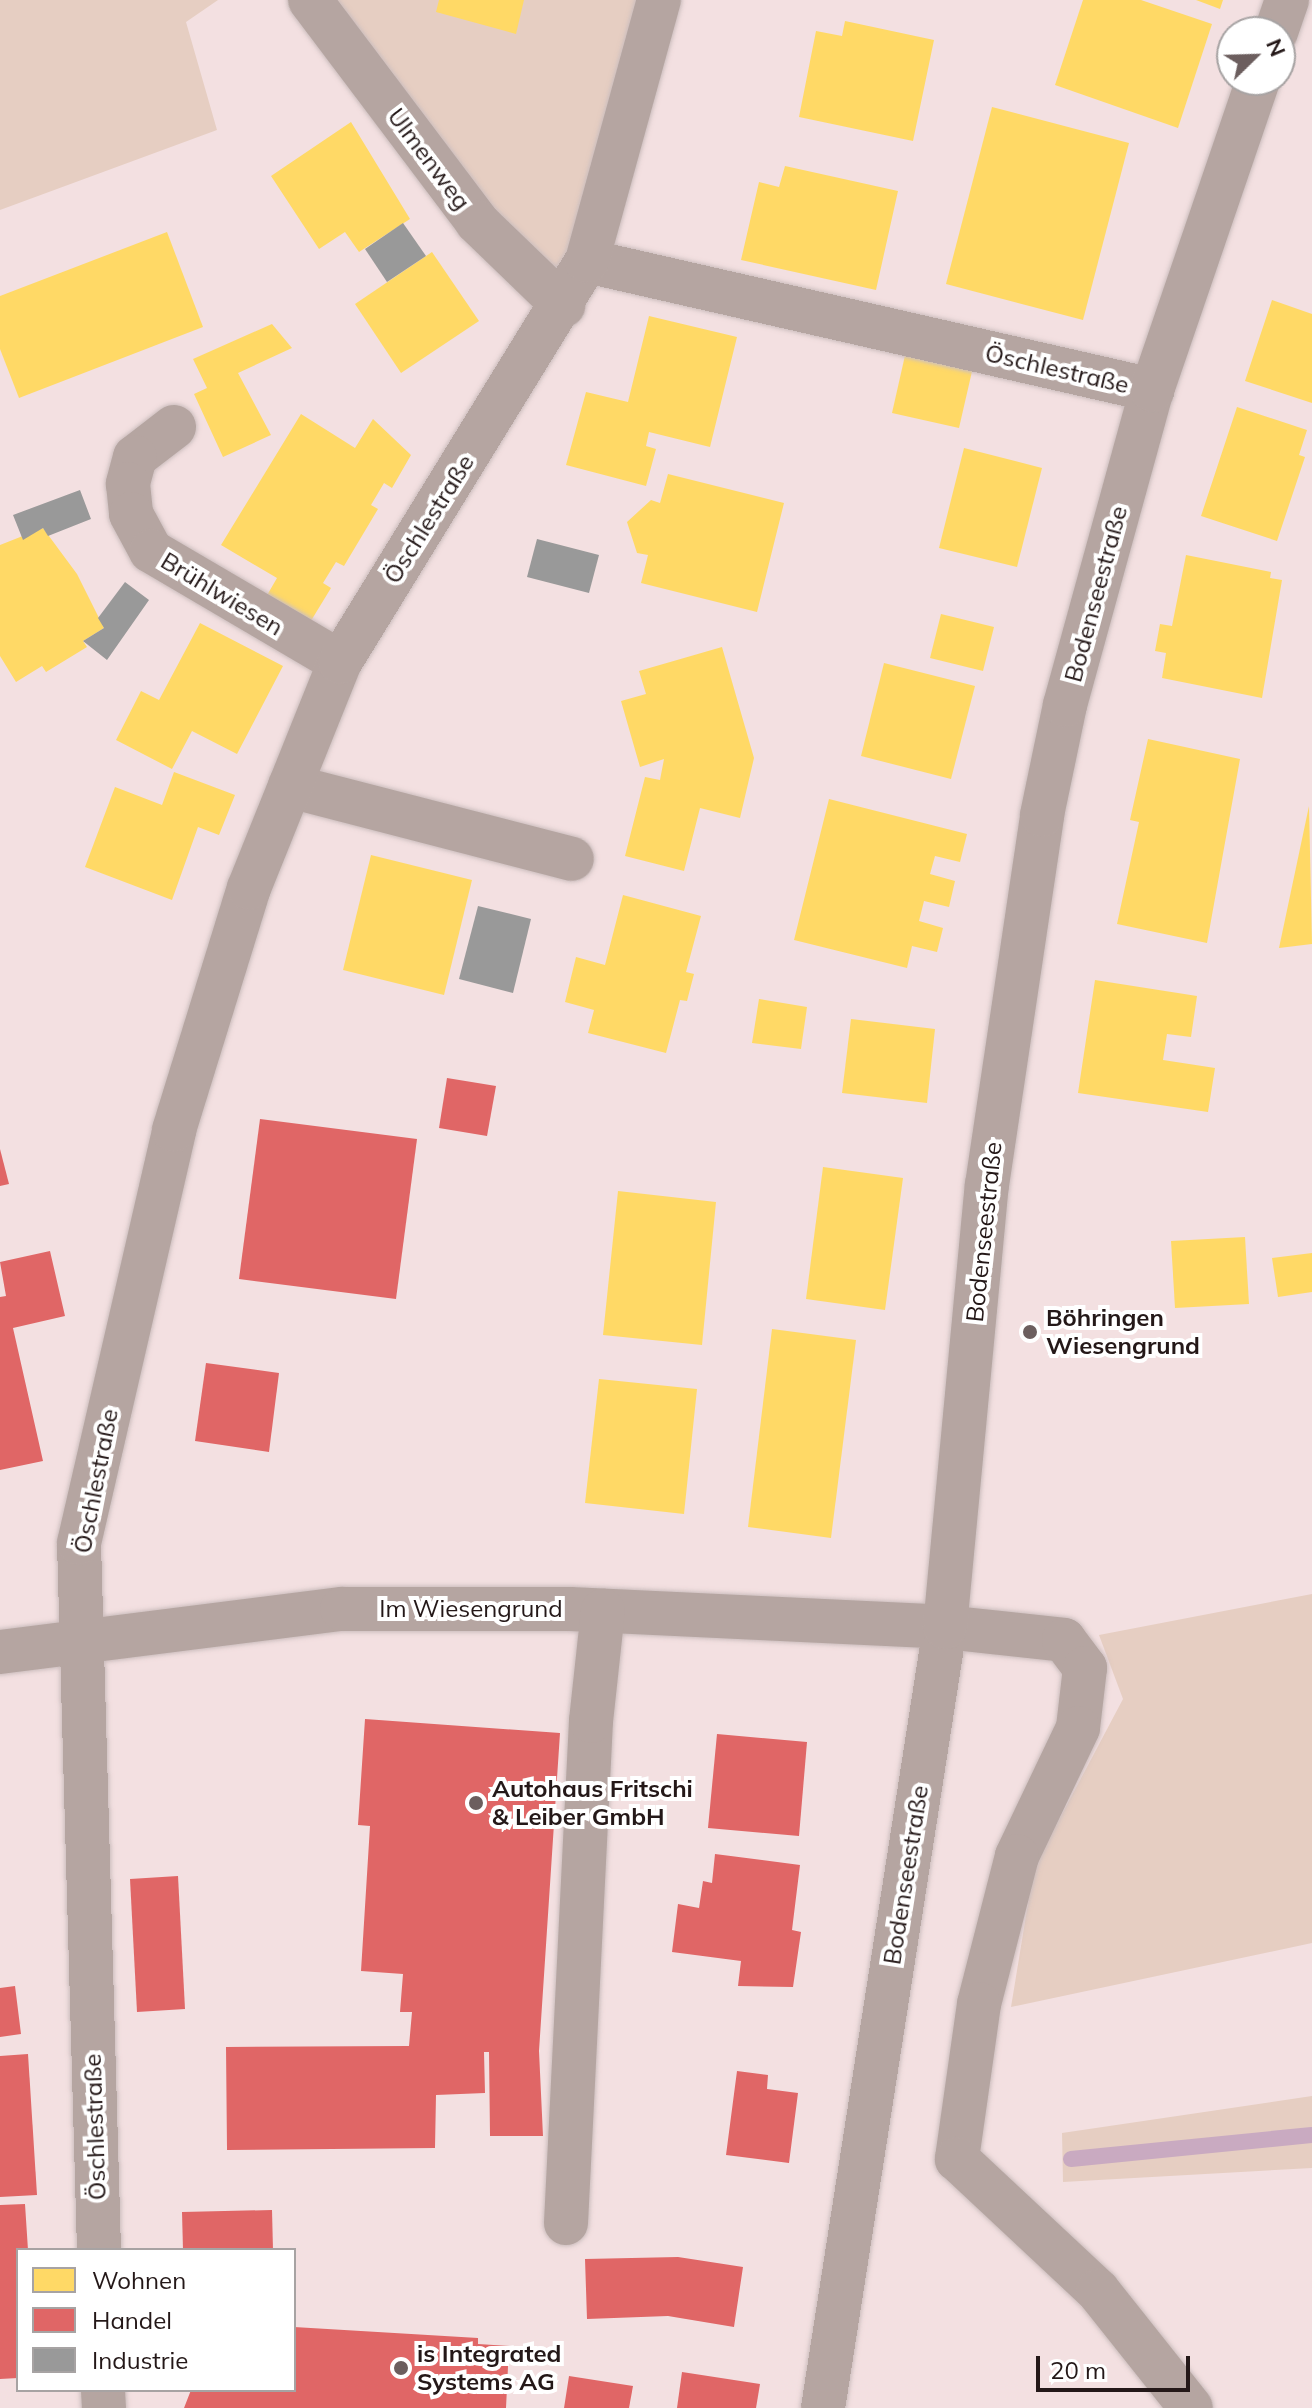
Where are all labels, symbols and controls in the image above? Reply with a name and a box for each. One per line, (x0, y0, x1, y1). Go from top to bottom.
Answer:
north arrow (1216, 16, 1296, 96)
text: N (1260, 34, 1292, 61)
street label: Ulmenweg (382, 103, 476, 215)
street label: Öschlestraße (982, 338, 1132, 400)
street label: Öschlestraße (378, 449, 480, 589)
street label: Bodenseestraße (1059, 503, 1133, 685)
street label: Brühlwiesen (156, 546, 288, 642)
street label: Bodenseestraße (960, 1140, 1008, 1324)
place label: Böhringen Wiesengrund (1046, 1304, 1200, 1360)
marker: Böhringen Wiesengrund (1021, 1323, 1039, 1341)
street label: Öschlestraße (68, 1406, 124, 1556)
street label: Im Wiesengrund (379, 1595, 563, 1623)
place label: Autohaus Fritschi & Leiber GmbH (492, 1775, 693, 1831)
street label: Bodenseestraße (878, 1783, 934, 1967)
marker: Autohaus Fritschi & Leiber GmbH (467, 1794, 485, 1812)
street label: Öschlestraße (78, 2053, 112, 2201)
legend (16, 2248, 296, 2392)
text: Wohnen (92, 2265, 186, 2295)
text: Handel (92, 2305, 172, 2335)
place label: is Integrated Systems AG (417, 2340, 561, 2396)
scale bar (1040, 2340, 1194, 2390)
text: Industrie (92, 2345, 188, 2375)
text: 20 m (1050, 2355, 1106, 2385)
marker: is Integrated Systems AG (392, 2359, 410, 2377)

